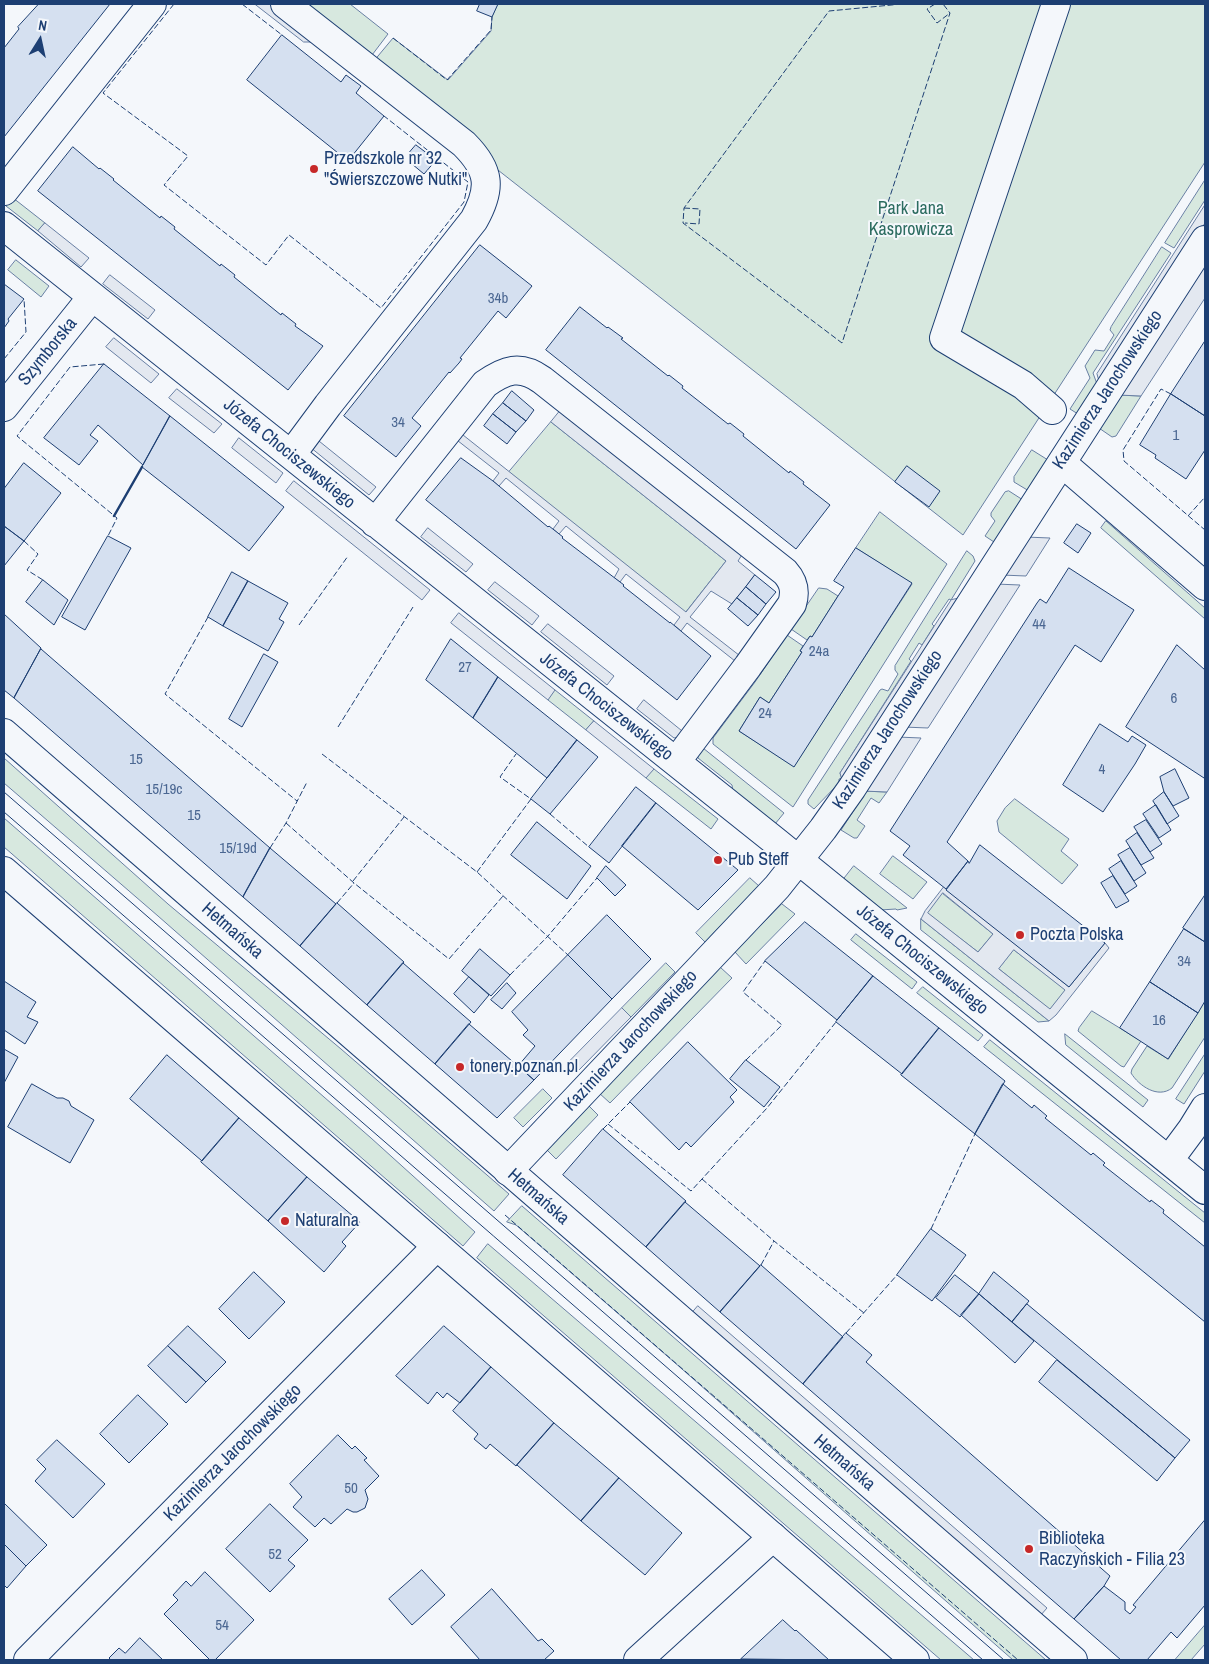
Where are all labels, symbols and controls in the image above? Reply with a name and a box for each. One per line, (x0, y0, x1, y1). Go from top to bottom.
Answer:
north arrow (15, 15, 65, 65)
text: N (37, 16, 48, 35)
place label: Przedszkole nr 32 "Świerszczowe Nutki" (324, 148, 467, 190)
marker: Przedszkole nr 32 "Świerszczowe Nutki" (308, 163, 320, 175)
park label: Park Jana Kasprowicza (869, 198, 953, 240)
house number: 34b (488, 290, 508, 308)
street label: Kazimierza Jarochowskiego (1048, 306, 1168, 474)
street label: Szymborska (14, 314, 82, 390)
street label: Józefa Chociszewskiego (219, 394, 359, 514)
house number: 34 (391, 414, 405, 432)
house number: 1 (1173, 427, 1179, 445)
house number: 44 (1032, 616, 1046, 634)
house number: 24a (809, 643, 829, 661)
street label: Kazimierza Jarochowskiego (828, 646, 948, 814)
street label: Józefa Chociszewskiego (535, 648, 677, 766)
house number: 27 (458, 659, 472, 677)
house number: 6 (1171, 690, 1177, 708)
house number: 24 (758, 705, 772, 723)
house number: 15 (129, 751, 143, 769)
house number: 4 (1099, 761, 1105, 779)
house number: 15/19c (146, 781, 182, 799)
house number: 15 (187, 807, 201, 825)
house number: 15/19d (219, 840, 257, 858)
place label: Pub Steff (728, 849, 788, 871)
marker: Pub Steff (712, 854, 724, 866)
street label: Hetmańska (197, 898, 267, 964)
street label: Józefa Chociszewskiego (852, 900, 992, 1020)
place label: Poczta Polska (1030, 924, 1124, 946)
marker: Poczta Polska (1014, 929, 1026, 941)
house number: 34 (1177, 953, 1191, 971)
street label: Kazimierza Jarochowskiego (560, 966, 702, 1116)
house number: 16 (1152, 1012, 1166, 1030)
place label: tonery.poznan.pl (470, 1056, 578, 1078)
marker: tonery.poznan.pl (454, 1061, 466, 1073)
street label: Hetmańska (503, 1164, 573, 1230)
place label: Naturalna (295, 1210, 359, 1232)
marker: Naturalna (279, 1215, 291, 1227)
street label: Kazimierza Jarochowskiego (160, 1380, 306, 1526)
street label: Hetmańska (809, 1430, 879, 1496)
house number: 50 (344, 1480, 358, 1498)
place label: Biblioteka Raczyńskich - Filia 23 (1039, 1528, 1185, 1570)
marker: Biblioteka Raczyńskich - Filia 23 (1023, 1543, 1035, 1555)
house number: 52 (268, 1546, 282, 1564)
house number: 54 (215, 1617, 229, 1635)

